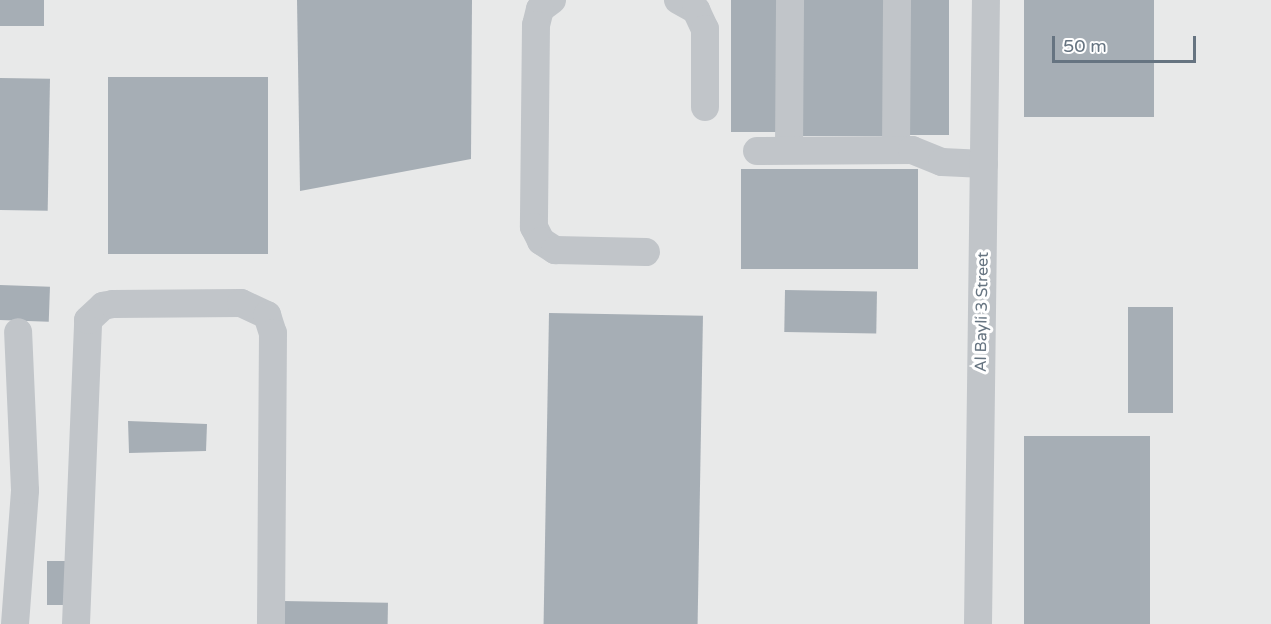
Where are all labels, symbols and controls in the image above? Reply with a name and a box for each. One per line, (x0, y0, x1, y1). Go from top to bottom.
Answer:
scale bar (1055, 24, 1199, 62)
text: 50 m (1063, 35, 1107, 57)
street label: Al Bayli 3 Street (971, 252, 993, 372)

